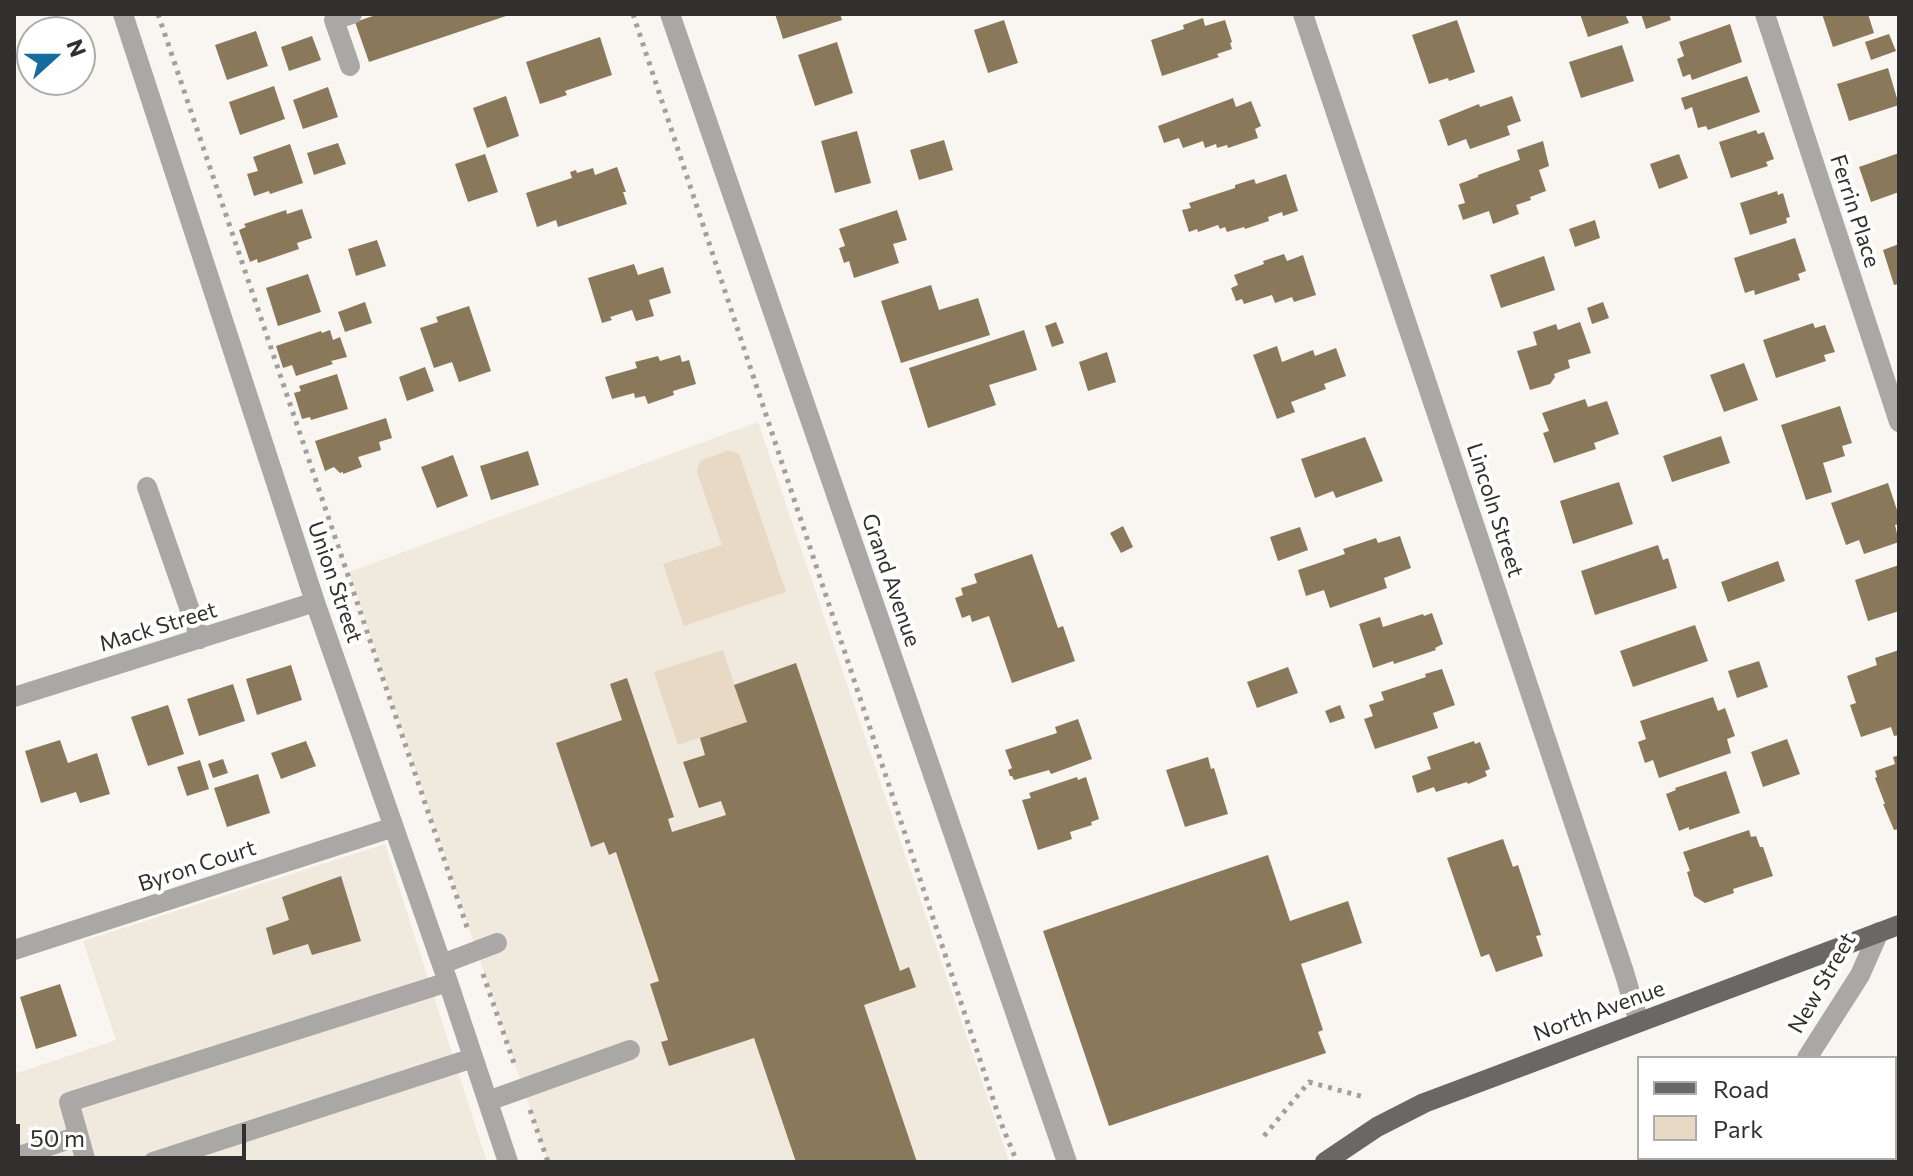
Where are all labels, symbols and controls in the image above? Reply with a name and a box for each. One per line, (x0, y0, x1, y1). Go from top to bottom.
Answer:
north arrow (16, 16, 96, 96)
text: N (61, 35, 93, 60)
street label: Ferrin Place (1824, 151, 1886, 271)
street label: Lincoln Street (1461, 440, 1529, 580)
street label: Grand Avenue (856, 510, 926, 650)
street label: Union Street (302, 518, 368, 646)
street label: Mack Street (96, 597, 220, 657)
street label: Byron Court (135, 835, 259, 897)
street label: New Street (1783, 928, 1861, 1038)
street label: North Avenue (1530, 975, 1668, 1047)
legend (1637, 1056, 1897, 1160)
text: Road (1713, 1074, 1769, 1103)
scale bar (20, 1108, 250, 1158)
text: Park (1713, 1114, 1763, 1143)
text: 50 m (30, 1123, 85, 1152)

